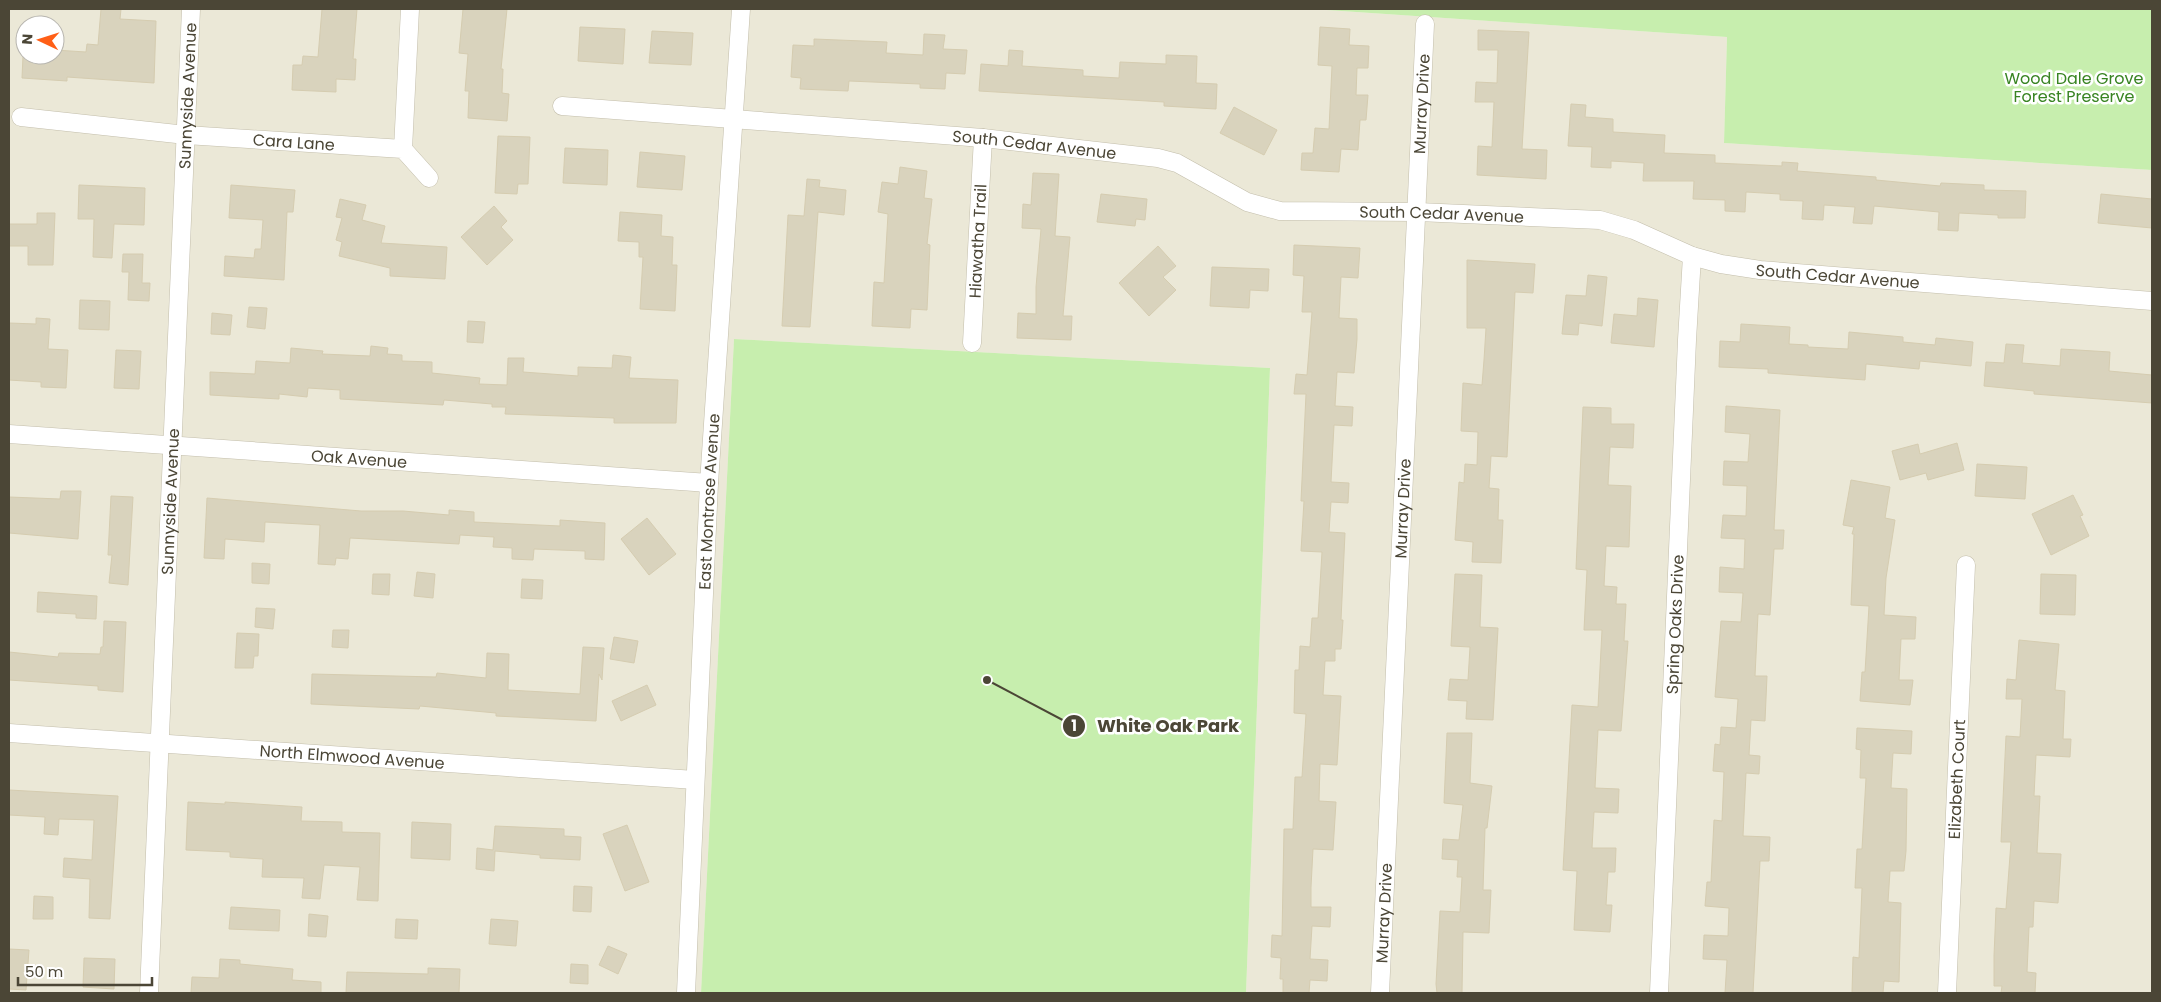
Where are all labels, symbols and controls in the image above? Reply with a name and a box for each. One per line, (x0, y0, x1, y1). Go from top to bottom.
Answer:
north arrow (15, 15, 65, 65)
street label: Sunnyside Avenue (173, 22, 202, 170)
text: N (17, 33, 37, 45)
street label: Murray Drive (1408, 53, 1436, 155)
park label: Wood Dale Grove Forest Preserve (2005, 67, 2144, 108)
street label: South Cedar Avenue (952, 125, 1118, 165)
street label: Cara Lane (252, 128, 336, 157)
street label: Hiawatha Trail (963, 183, 993, 299)
street label: South Cedar Avenue (1359, 201, 1524, 229)
street label: South Cedar Avenue (1755, 259, 1921, 295)
street label: East Montrose Avenue (693, 413, 726, 590)
street label: Sunnyside Avenue (156, 428, 185, 575)
street label: Oak Avenue (310, 444, 408, 474)
street label: Murray Drive (1389, 458, 1417, 559)
street label: Spring Oaks Drive (1661, 554, 1690, 695)
callout: White Oak Park (1062, 710, 1249, 743)
text: White Oak Park (1097, 713, 1240, 738)
text: 1 (1071, 715, 1077, 736)
street label: Elizabeth Court (1943, 719, 1971, 840)
street label: North Elmwood Avenue (259, 739, 445, 775)
street label: Murray Drive (1370, 862, 1398, 964)
scale bar (18, 954, 151, 986)
text: 50 m (25, 961, 63, 982)

